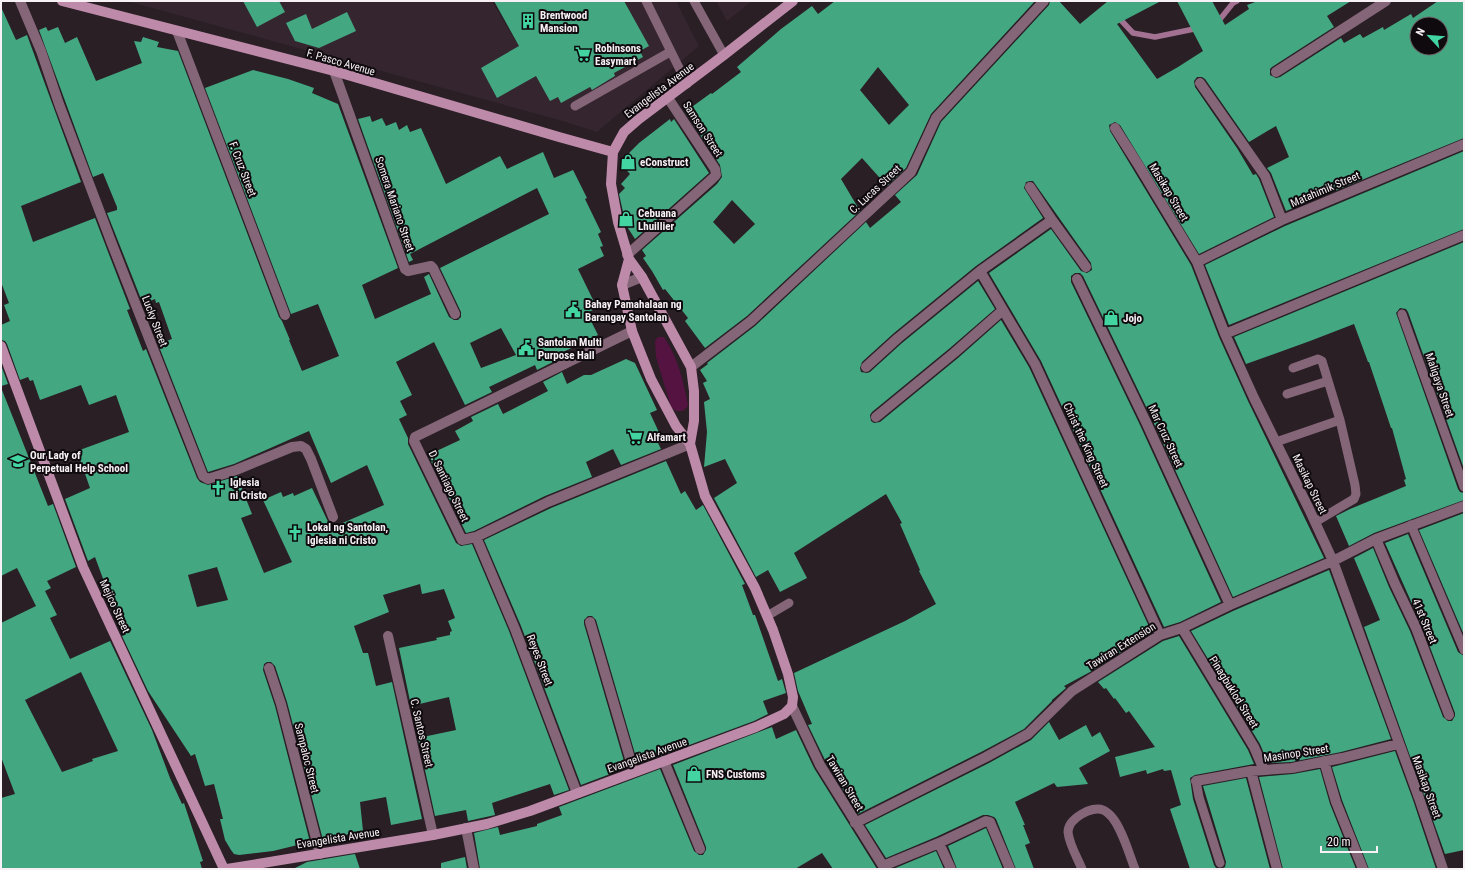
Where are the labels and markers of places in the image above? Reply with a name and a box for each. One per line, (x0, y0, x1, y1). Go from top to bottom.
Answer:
place label: Brentwood Mansion (540, 9, 587, 35)
building icon: Brentwood Mansion (519, 12, 537, 30)
place label: Robinsons Easymart (595, 42, 641, 68)
supermarket icon: Robinsons Easymart (574, 45, 592, 63)
shop icon: eConstruct (619, 153, 637, 171)
place label: eConstruct (640, 156, 689, 169)
place label: Cebuana Lhuillier (638, 207, 676, 233)
shop icon: Cebuana Lhuillier (617, 210, 635, 228)
place label: Bahay Pamahalaan ng Barangay Santolan (585, 298, 682, 324)
public building icon: Bahay Pamahalaan ng Barangay Santolan (564, 301, 582, 319)
shop icon: Jojo (1102, 309, 1120, 327)
place label: Jojo (1123, 312, 1143, 325)
place label: Santolan Multi Purpose Hall (538, 336, 602, 362)
public building icon: Santolan Multi Purpose Hall (517, 339, 535, 357)
supermarket icon: Alfamart (626, 428, 644, 446)
place label: Alfamart (647, 431, 686, 444)
place label: Our Lady of Perpetual Help School (30, 449, 128, 475)
school or university icon: Our Lady of Perpetual Help School (9, 452, 27, 470)
place label: Iglesia ni Cristo (230, 476, 268, 502)
church icon: Iglesia ni Cristo (209, 479, 227, 497)
place label: Lokal ng Santolan, Iglesia ni Cristo (307, 521, 389, 547)
church icon: Lokal ng Santolan, Iglesia ni Cristo (286, 524, 304, 542)
shop icon: FNS Customs (685, 765, 703, 783)
place label: FNS Customs (706, 768, 765, 781)

